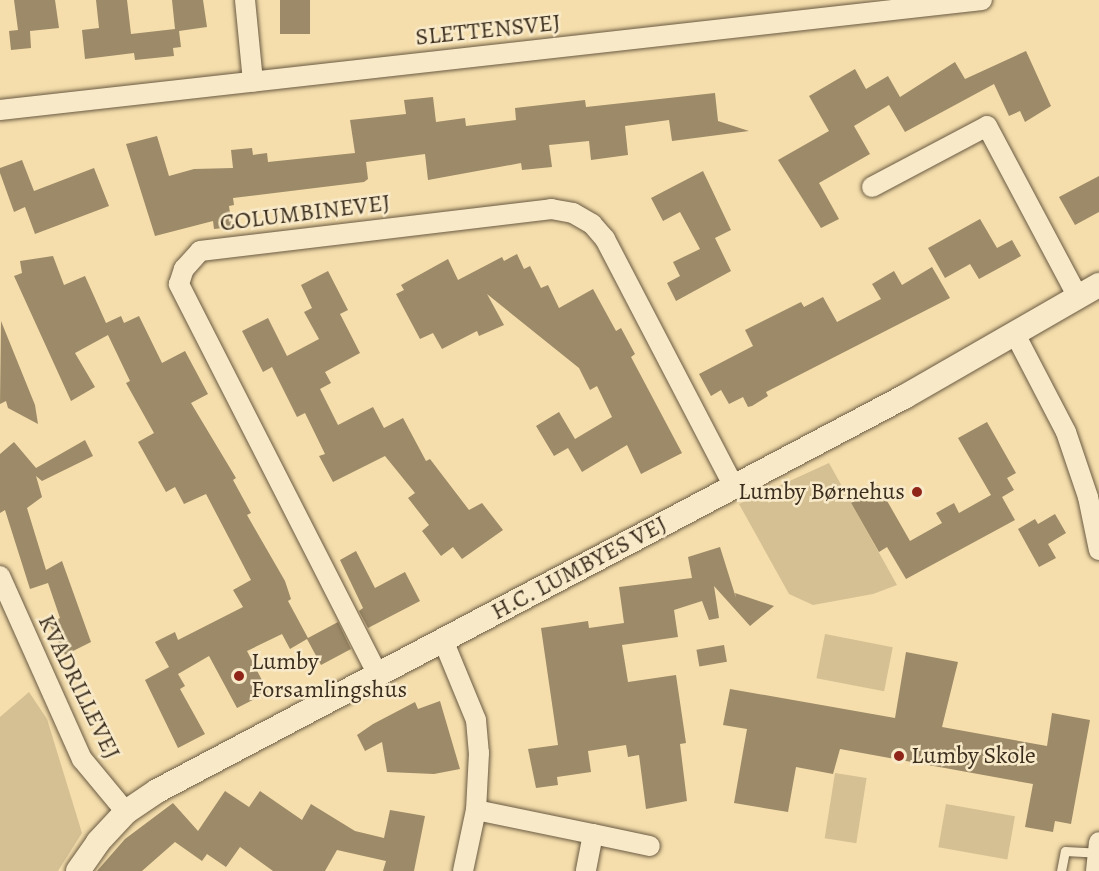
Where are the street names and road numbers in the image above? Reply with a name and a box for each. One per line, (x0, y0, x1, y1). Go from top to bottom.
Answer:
street label: SLETTENSVEJ (414, 8, 562, 52)
street label: COLUMBINEVEJ (218, 188, 392, 238)
street label: H.C. LUMBYES VEJ (486, 510, 672, 626)
street label: KVADRILLEVEJ (32, 610, 126, 764)

